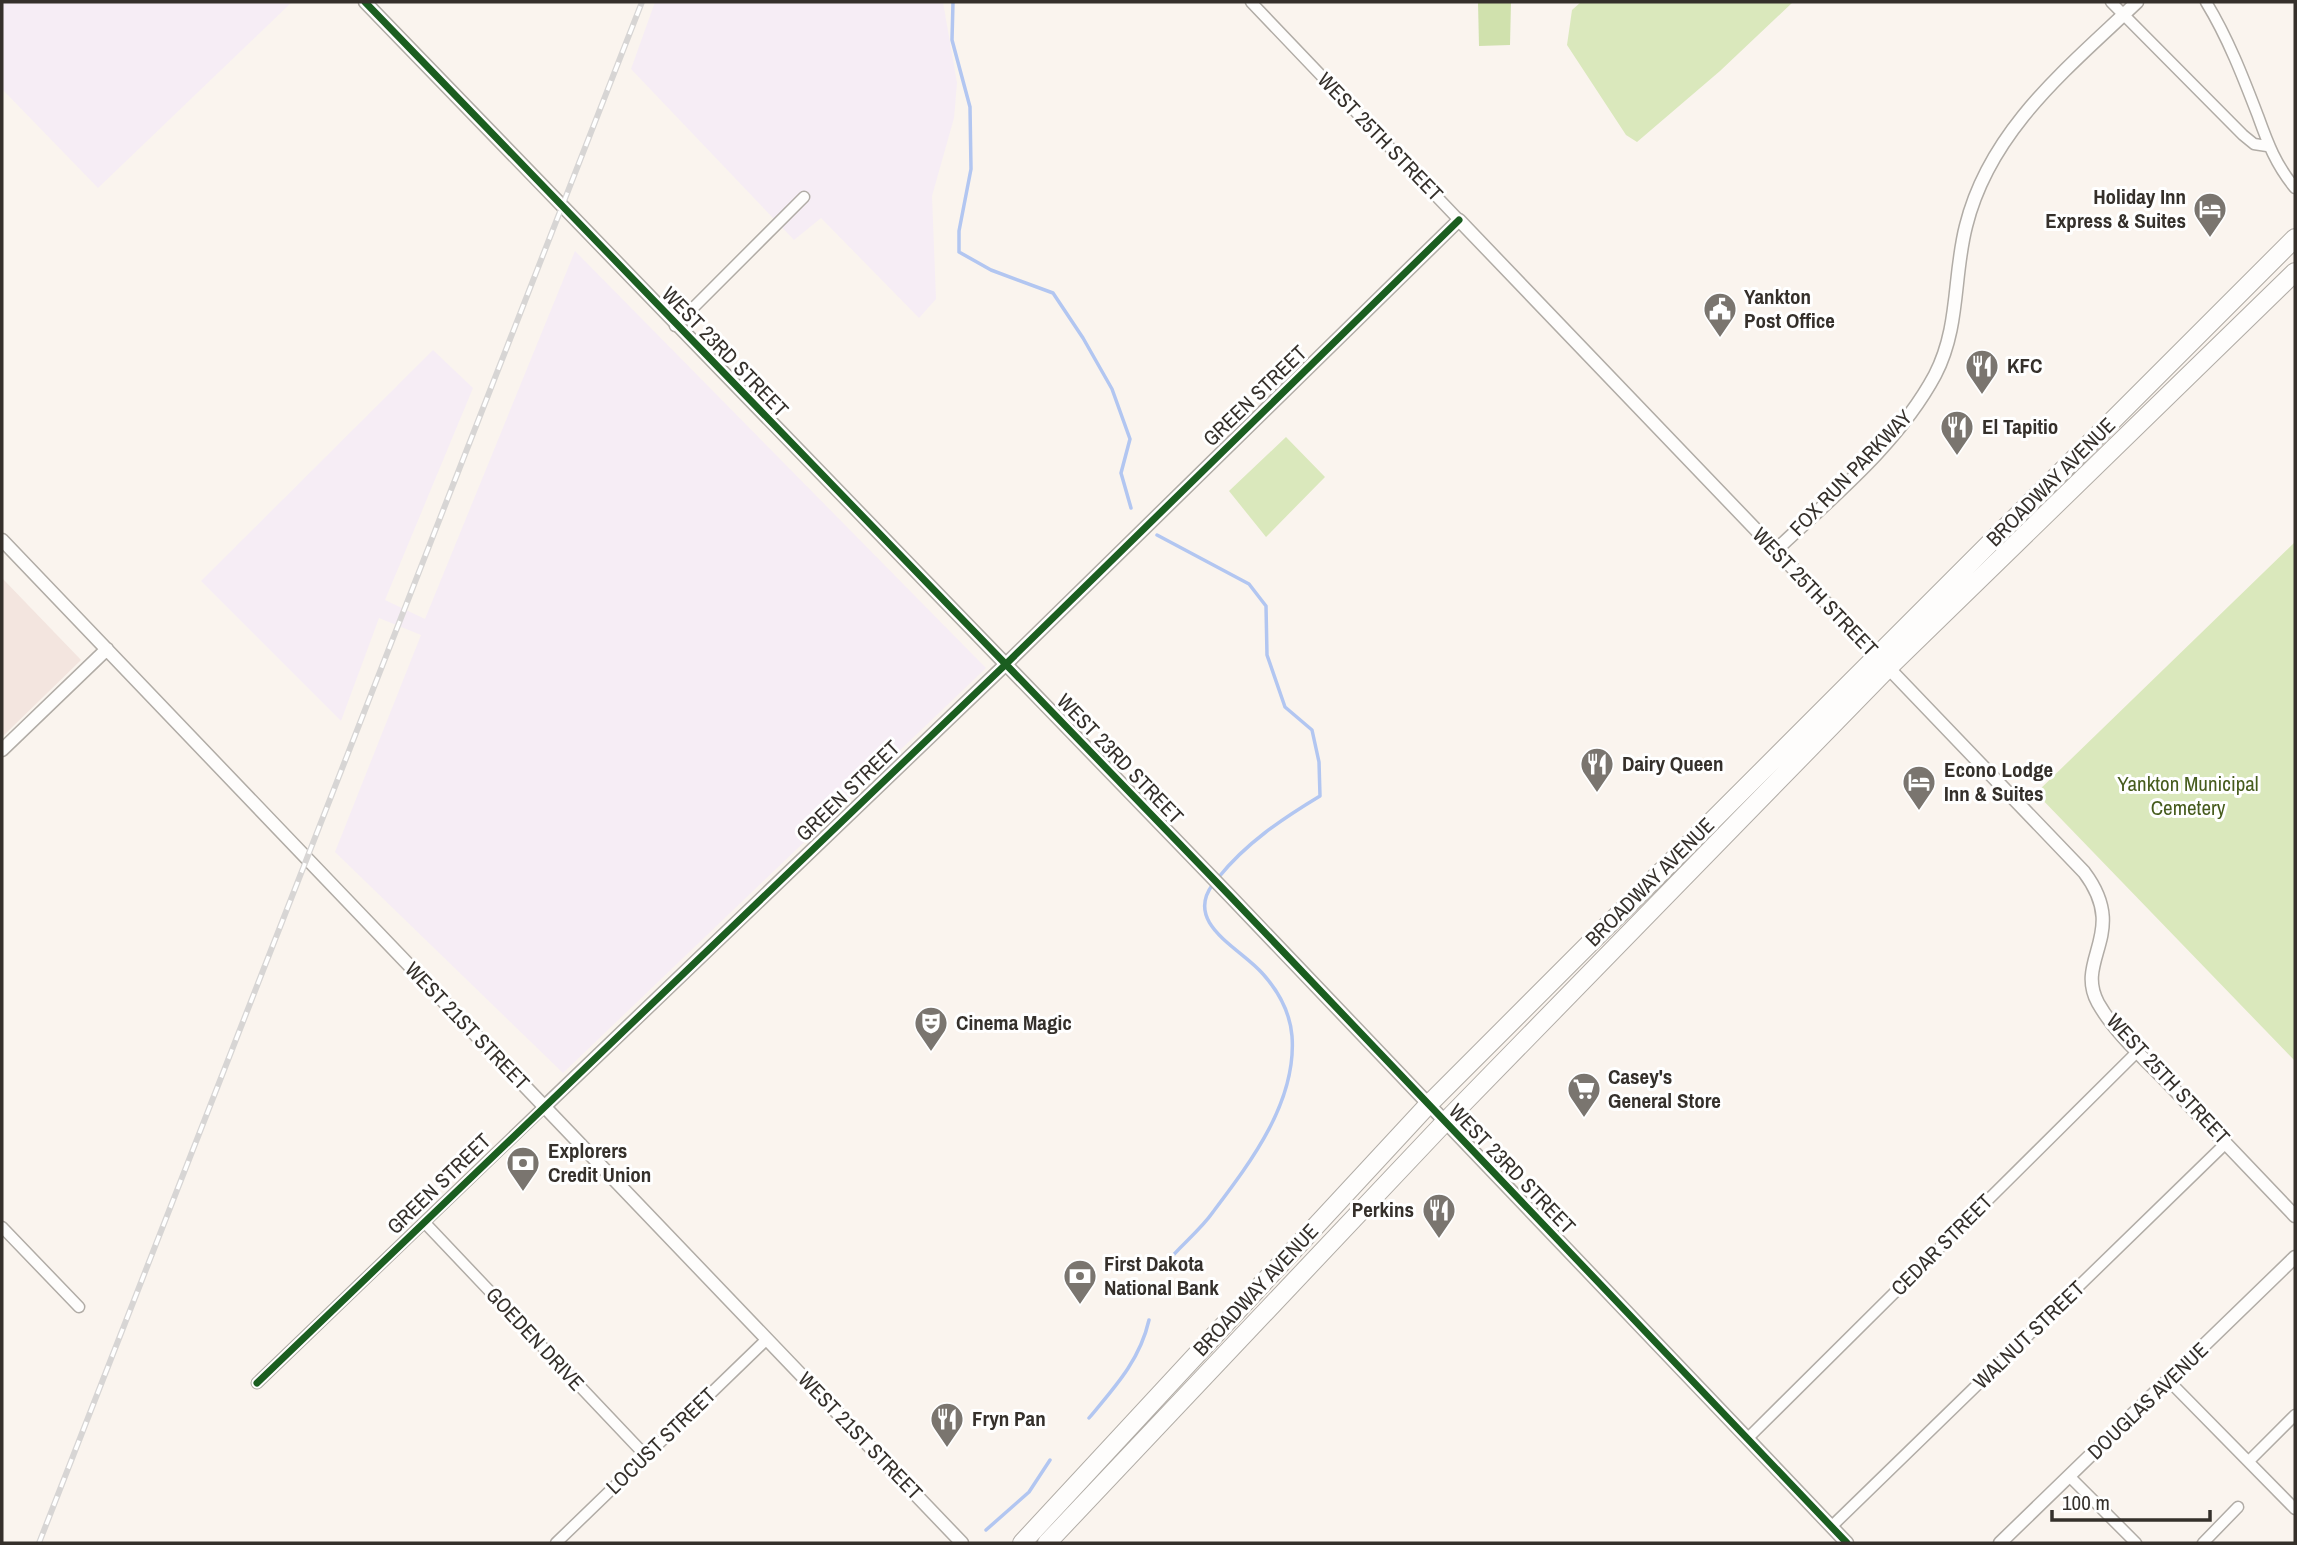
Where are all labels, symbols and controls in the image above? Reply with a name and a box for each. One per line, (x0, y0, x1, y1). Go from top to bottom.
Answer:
street label: WEST 25TH STREET (1311, 66, 1450, 208)
place label: Holiday Inn Express & Suites (2045, 182, 2186, 235)
hotel icon: Holiday Inn Express & Suites (2191, 190, 2229, 239)
street label: WEST 23RD STREET (656, 280, 796, 424)
place label: Yankton Post Office (1744, 282, 1835, 335)
public building icon: Yankton Post Office (1701, 290, 1739, 339)
street label: GREEN STREET (1196, 338, 1313, 453)
restaurant icon: KFC (1963, 347, 2001, 396)
place label: KFC (2007, 351, 2042, 380)
street label: FOX RUN PARKWAY (1783, 403, 1919, 542)
restaurant icon: El Tapitio (1938, 408, 1976, 457)
street label: BROADWAY AVENUE (1980, 411, 2122, 553)
place label: El Tapitio (1982, 412, 2058, 441)
street label: WEST 25TH STREET (1746, 521, 1885, 663)
street label: WEST 23RD STREET (1051, 687, 1191, 831)
street label: GREEN STREET (789, 733, 906, 848)
restaurant icon: Dairy Queen (1578, 745, 1616, 794)
place label: Dairy Queen (1622, 749, 1723, 778)
place label: Econo Lodge Inn & Suites (1944, 755, 2053, 808)
hotel icon: Econo Lodge Inn & Suites (1900, 763, 1938, 812)
park label: Yankton Municipal Cemetery (2117, 769, 2259, 822)
street label: BROADWAY AVENUE (1579, 811, 1721, 953)
street label: WEST 21ST STREET (399, 955, 536, 1096)
theatre icon: Cinema Magic (912, 1004, 950, 1053)
street label: WEST 25TH STREET (2100, 1007, 2237, 1151)
place label: Cinema Magic (956, 1008, 1072, 1037)
place label: Casey's General Store (1608, 1062, 1721, 1115)
supermarket icon: Casey's General Store (1565, 1070, 1603, 1119)
street label: WEST 23RD STREET (1443, 1097, 1583, 1241)
street label: GREEN STREET (380, 1126, 497, 1241)
place label: Explorers Credit Union (548, 1136, 651, 1189)
bank icon: Explorers Credit Union (504, 1144, 542, 1193)
street label: CEDAR STREET (1884, 1187, 1999, 1302)
restaurant icon: Perkins (1420, 1191, 1458, 1240)
place label: Perkins (1352, 1195, 1414, 1224)
street label: BROADWAY AVENUE (1186, 1217, 1325, 1362)
place label: First Dakota National Bank (1104, 1249, 1219, 1302)
bank icon: First Dakota National Bank (1061, 1257, 1099, 1306)
street label: WALNUT STREET (1967, 1274, 2091, 1395)
street label: GOEDEN DRIVE (480, 1280, 591, 1397)
street label: DOUGLAS AVENUE (2081, 1335, 2214, 1466)
street label: WEST 21ST STREET (792, 1365, 929, 1506)
street label: LOCUST STREET (599, 1380, 722, 1500)
restaurant icon: Fryn Pan (928, 1400, 966, 1449)
place label: Fryn Pan (972, 1404, 1046, 1433)
scale bar (2052, 1478, 2210, 1522)
text: 100 m (2062, 1488, 2110, 1517)

